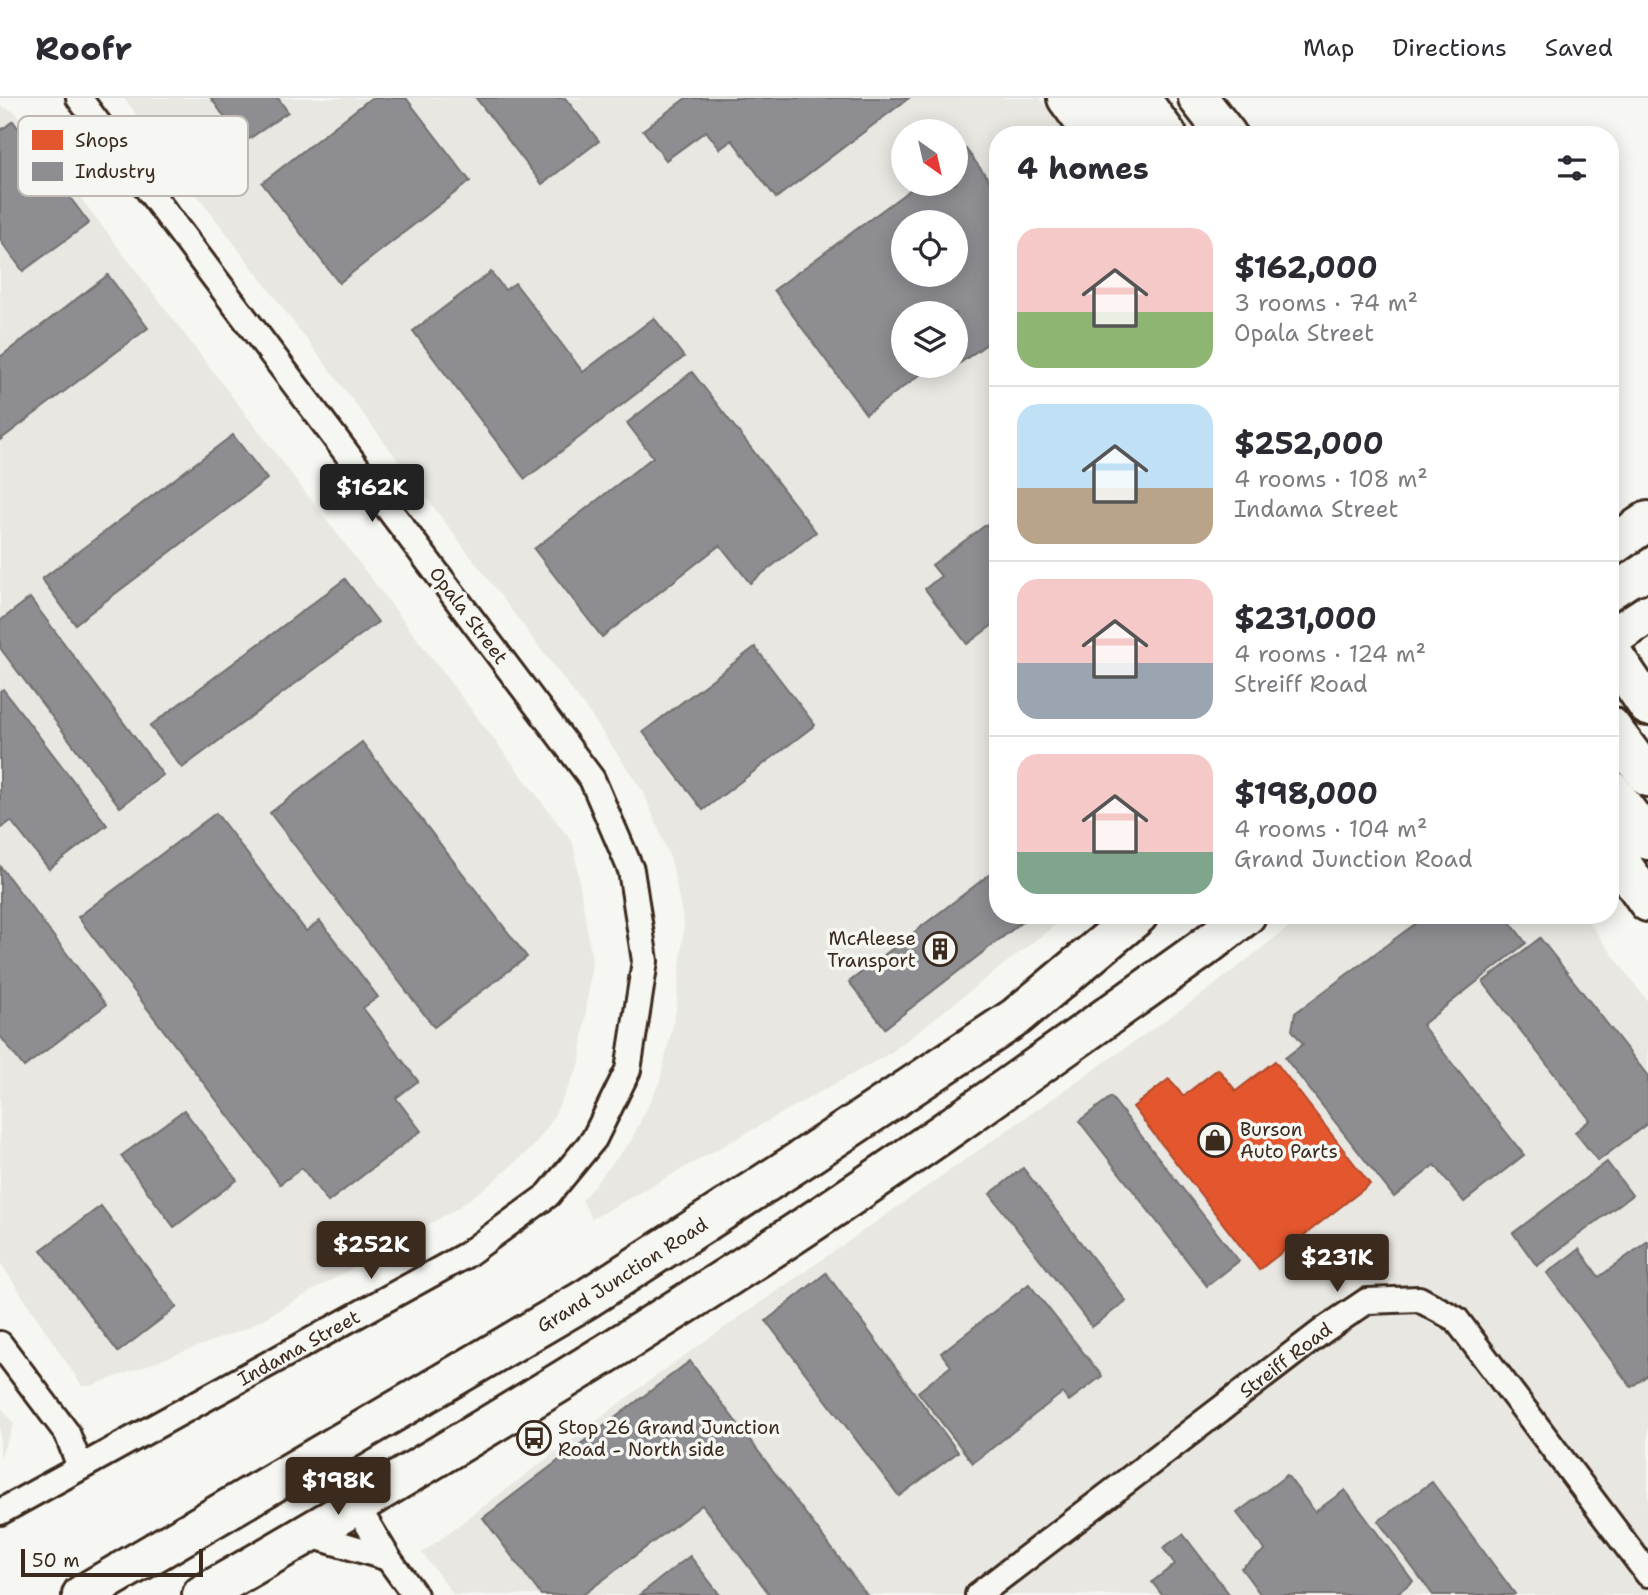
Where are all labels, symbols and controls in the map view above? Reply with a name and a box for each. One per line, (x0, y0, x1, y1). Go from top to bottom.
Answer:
text: Roofr (35, 26, 132, 71)
text: Map (1303, 32, 1354, 64)
text: Directions (1392, 32, 1507, 64)
text: Saved (1545, 32, 1613, 64)
legend (18, 116, 248, 196)
north arrow (891, 119, 968, 196)
map controls (891, 119, 968, 378)
text: Shops (75, 128, 129, 153)
text: 4 homes (1017, 148, 1149, 189)
icon: filters (1553, 149, 1591, 187)
text: Industry (75, 159, 156, 184)
button: locate (891, 210, 968, 287)
text: $162,000 (1234, 247, 1378, 288)
icon: home (1073, 256, 1157, 340)
text: 3 rooms · 74 m² (1234, 288, 1418, 318)
button: layers (891, 301, 968, 378)
text: Opala Street (1234, 318, 1374, 348)
text: $252,000 (1234, 423, 1384, 464)
icon: home (1073, 432, 1157, 516)
pin: $162K (323, 464, 421, 524)
text: 4 rooms · 108 m² (1234, 464, 1428, 494)
text: $162K (336, 472, 408, 502)
text: Indama Street (1234, 494, 1399, 524)
street label: Opala Street (424, 561, 513, 669)
text: $231,000 (1234, 598, 1377, 639)
icon: home (1073, 607, 1157, 691)
text: 4 rooms · 124 m² (1234, 639, 1426, 669)
text: Streiff Road (1234, 669, 1368, 699)
text: $198,000 (1234, 773, 1378, 814)
icon: home (1073, 782, 1157, 866)
text: 4 rooms · 104 m² (1234, 814, 1427, 844)
text: Grand Junction Road (1234, 844, 1473, 874)
place label: McAleese Transport (827, 926, 916, 973)
building icon: McAleese Transport (921, 930, 959, 968)
place label: Burson Auto Parts (1240, 1117, 1338, 1164)
shop icon: Burson Auto Parts (1196, 1121, 1234, 1159)
street label: Grand Junction Road (532, 1212, 712, 1338)
pin: $252K (322, 1222, 420, 1281)
text: $252K (333, 1229, 409, 1259)
pin: $231K (1288, 1234, 1386, 1294)
text: $231K (1301, 1242, 1373, 1272)
street label: Indama Street (233, 1304, 364, 1392)
street label: Streiff Road (1234, 1316, 1337, 1404)
place label: Stop 26 Grand Junction Road - North side (558, 1415, 780, 1462)
bus stop icon: Stop 26 Grand Junction Road - North side (515, 1419, 553, 1457)
pin: $198K (289, 1458, 387, 1517)
text: $198K (302, 1465, 375, 1495)
scale bar (21, 1546, 203, 1578)
text: 50 m (32, 1548, 80, 1573)

